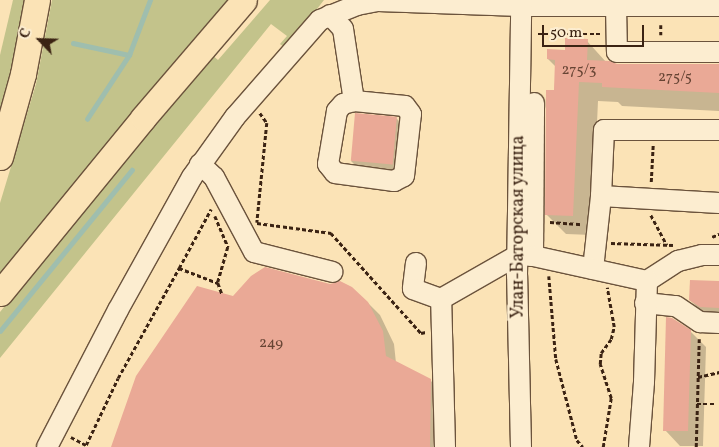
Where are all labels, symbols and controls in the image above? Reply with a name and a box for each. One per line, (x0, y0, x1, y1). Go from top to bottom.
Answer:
north arrow (15, 15, 65, 65)
scale bar (544, 15, 646, 47)
text: 50 m (550, 23, 582, 44)
text: С (15, 26, 36, 42)
house number: 275/3 (562, 62, 596, 80)
house number: 275/5 (658, 69, 692, 87)
street label: Улан-Баторская улица (508, 135, 530, 319)
house number: 249 (259, 335, 283, 353)

